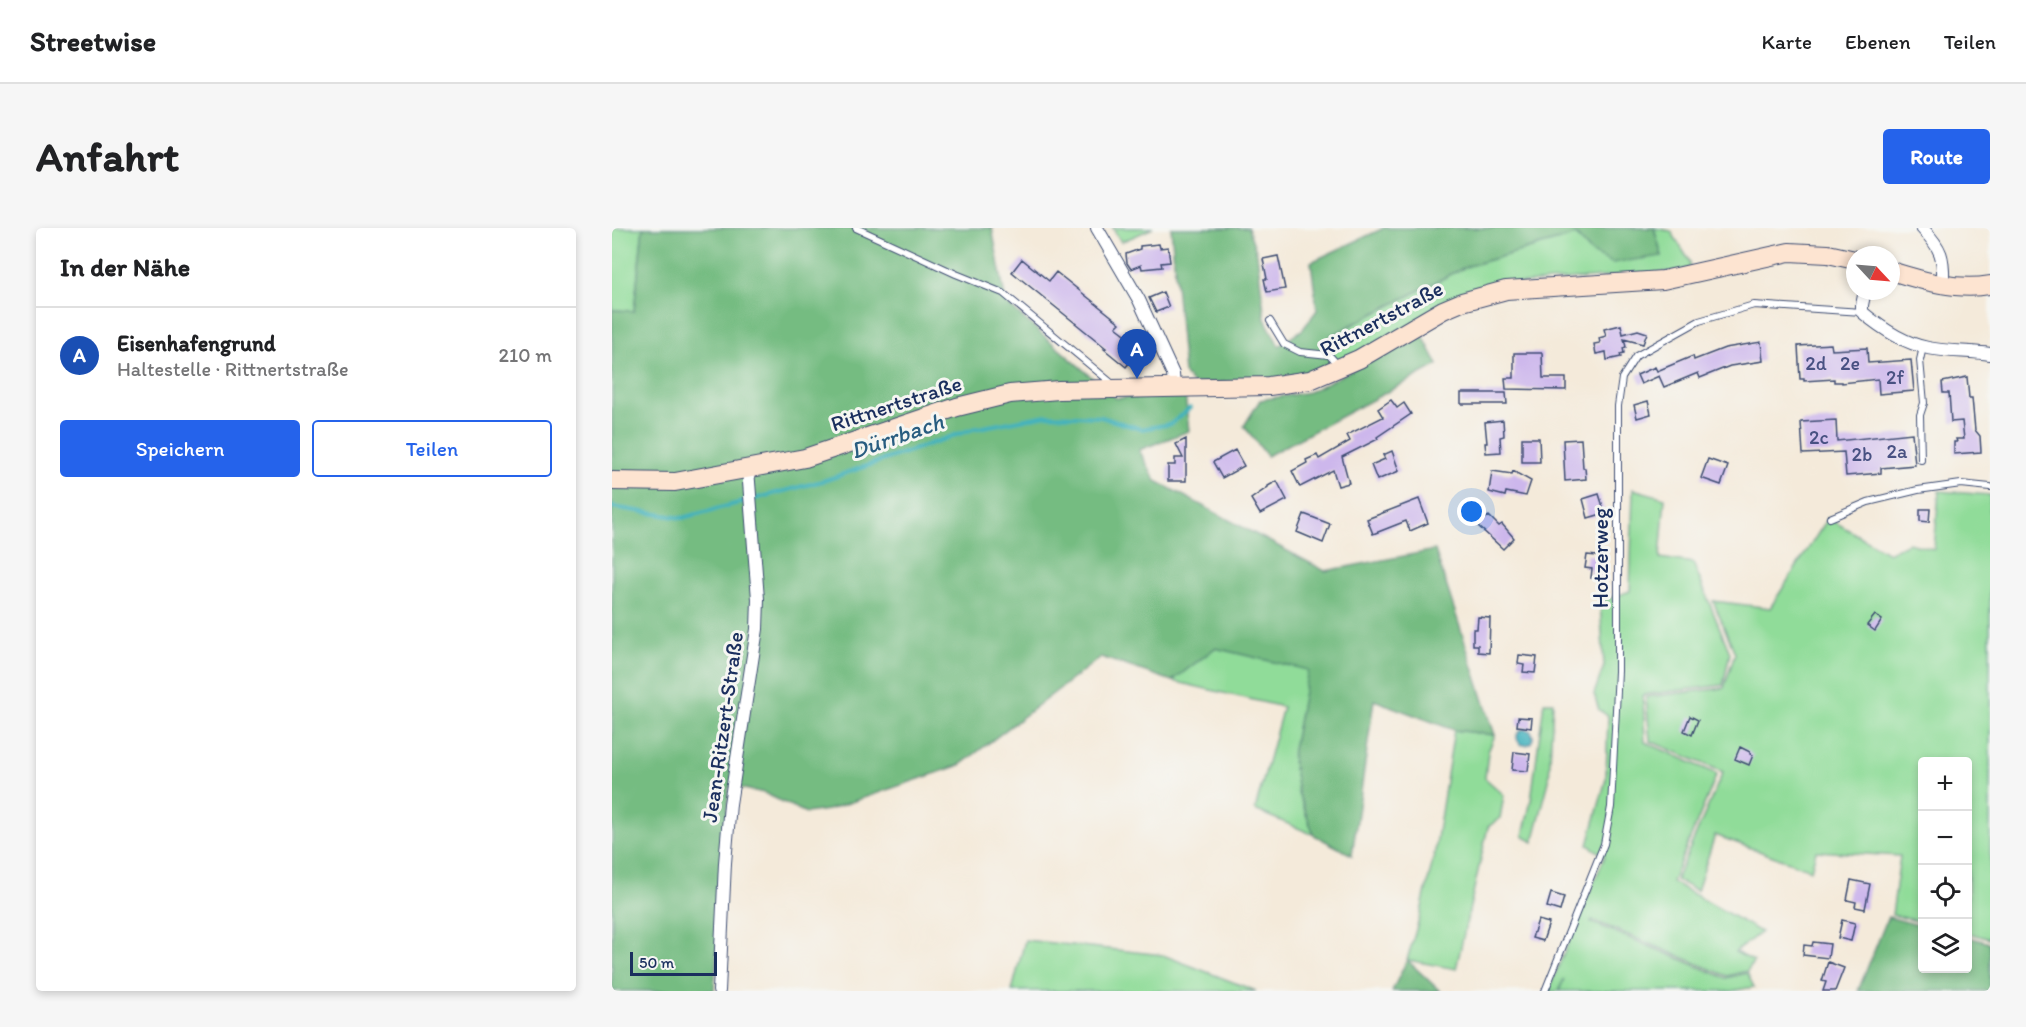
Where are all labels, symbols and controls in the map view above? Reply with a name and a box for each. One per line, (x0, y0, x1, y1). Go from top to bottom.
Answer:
text: Streetwise (30, 24, 156, 58)
text: Karte (1762, 29, 1812, 54)
text: Ebenen (1845, 29, 1911, 54)
text: Teilen (1944, 29, 1996, 54)
button: Route (1883, 129, 1990, 184)
text: Anfahrt (36, 131, 179, 182)
north arrow (1846, 246, 1900, 300)
text: In der Nähe (60, 251, 190, 283)
street label: Rittnertstraße (1315, 275, 1448, 362)
text: Eisenhafengrund (117, 330, 276, 357)
pin: A (1118, 330, 1156, 379)
text: A (73, 343, 86, 367)
text: 210 m (499, 343, 552, 367)
house number: 2d (1805, 351, 1827, 375)
house number: 2e (1840, 351, 1860, 375)
text: Haltestelle · Rittnertstraße (117, 357, 349, 381)
house number: 2f (1886, 365, 1904, 389)
street label: Rittnertstraße (827, 370, 965, 437)
water label: Dürrbach (847, 406, 948, 465)
button: Speichern (60, 420, 300, 477)
button: Teilen (312, 420, 552, 477)
house number: 2c (1809, 425, 1829, 449)
house number: 2a (1887, 439, 1908, 463)
house number: 2b (1852, 442, 1872, 466)
your location (1457, 497, 1486, 526)
street label: Hotzerweg (1587, 507, 1614, 608)
street label: Jean-Ritzert-Straße (696, 630, 749, 824)
map controls (1918, 757, 1972, 973)
button: + (1918, 757, 1972, 811)
button: − (1918, 811, 1972, 865)
button: locate (1918, 865, 1972, 919)
button: layers (1918, 919, 1972, 973)
scale bar (630, 949, 717, 976)
text: 50 m (639, 953, 674, 972)

